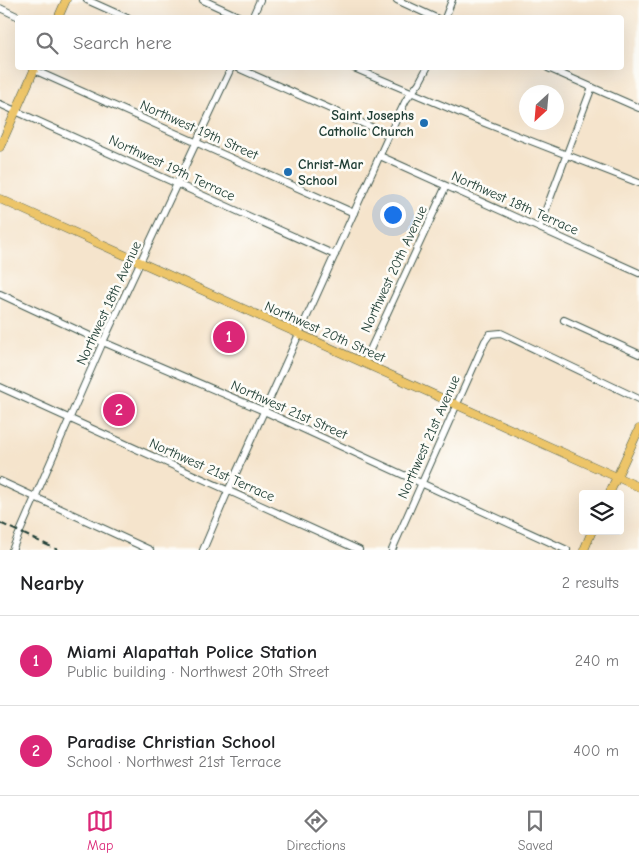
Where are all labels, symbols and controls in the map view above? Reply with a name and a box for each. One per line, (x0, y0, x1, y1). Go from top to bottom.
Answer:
search box (15, 15, 624, 70)
icon: search (33, 29, 61, 57)
text: Search here (73, 32, 172, 54)
north arrow (519, 85, 564, 130)
street label: Northwest 19th Street (137, 96, 262, 164)
place label: Saint Josephs Catholic Church (319, 107, 414, 140)
marker: Saint Josephs Catholic Church (418, 117, 430, 129)
street label: Northwest 19th Terrace (106, 131, 238, 205)
place label: Christ-Mar School (298, 156, 364, 189)
marker: Christ-Mar School (282, 166, 294, 178)
street label: Northwest 18th Terrace (449, 167, 581, 239)
your location (380, 202, 406, 228)
street label: Northwest 20th Avenue (357, 203, 431, 335)
street label: Northwest 18th Avenue (73, 238, 145, 368)
street label: Northwest 20th Street (262, 298, 389, 367)
pin: 1 (213, 318, 245, 356)
street label: Northwest 21st Avenue (394, 373, 464, 501)
street label: Northwest 21st Street (228, 377, 351, 444)
pin: 2 (103, 391, 135, 429)
street label: Northwest 21st Terrace (147, 435, 277, 505)
map controls (579, 490, 624, 535)
button: layers (579, 490, 624, 535)
text: Nearby (20, 571, 84, 595)
text: 2 results (562, 574, 619, 592)
text: Miami Alapattah Police Station (67, 641, 317, 663)
text: 1 (33, 652, 39, 670)
text: 240 m (575, 652, 619, 670)
text: Public building · Northwest 20th Street (67, 663, 329, 681)
text: Paradise Christian School (67, 731, 275, 753)
text: 2 (32, 742, 40, 760)
text: 400 m (573, 742, 619, 760)
text: School · Northwest 21st Terrace (67, 753, 281, 771)
tab: Map (86, 807, 114, 854)
tab: Directions (286, 807, 346, 854)
tab: Saved (518, 807, 553, 854)

